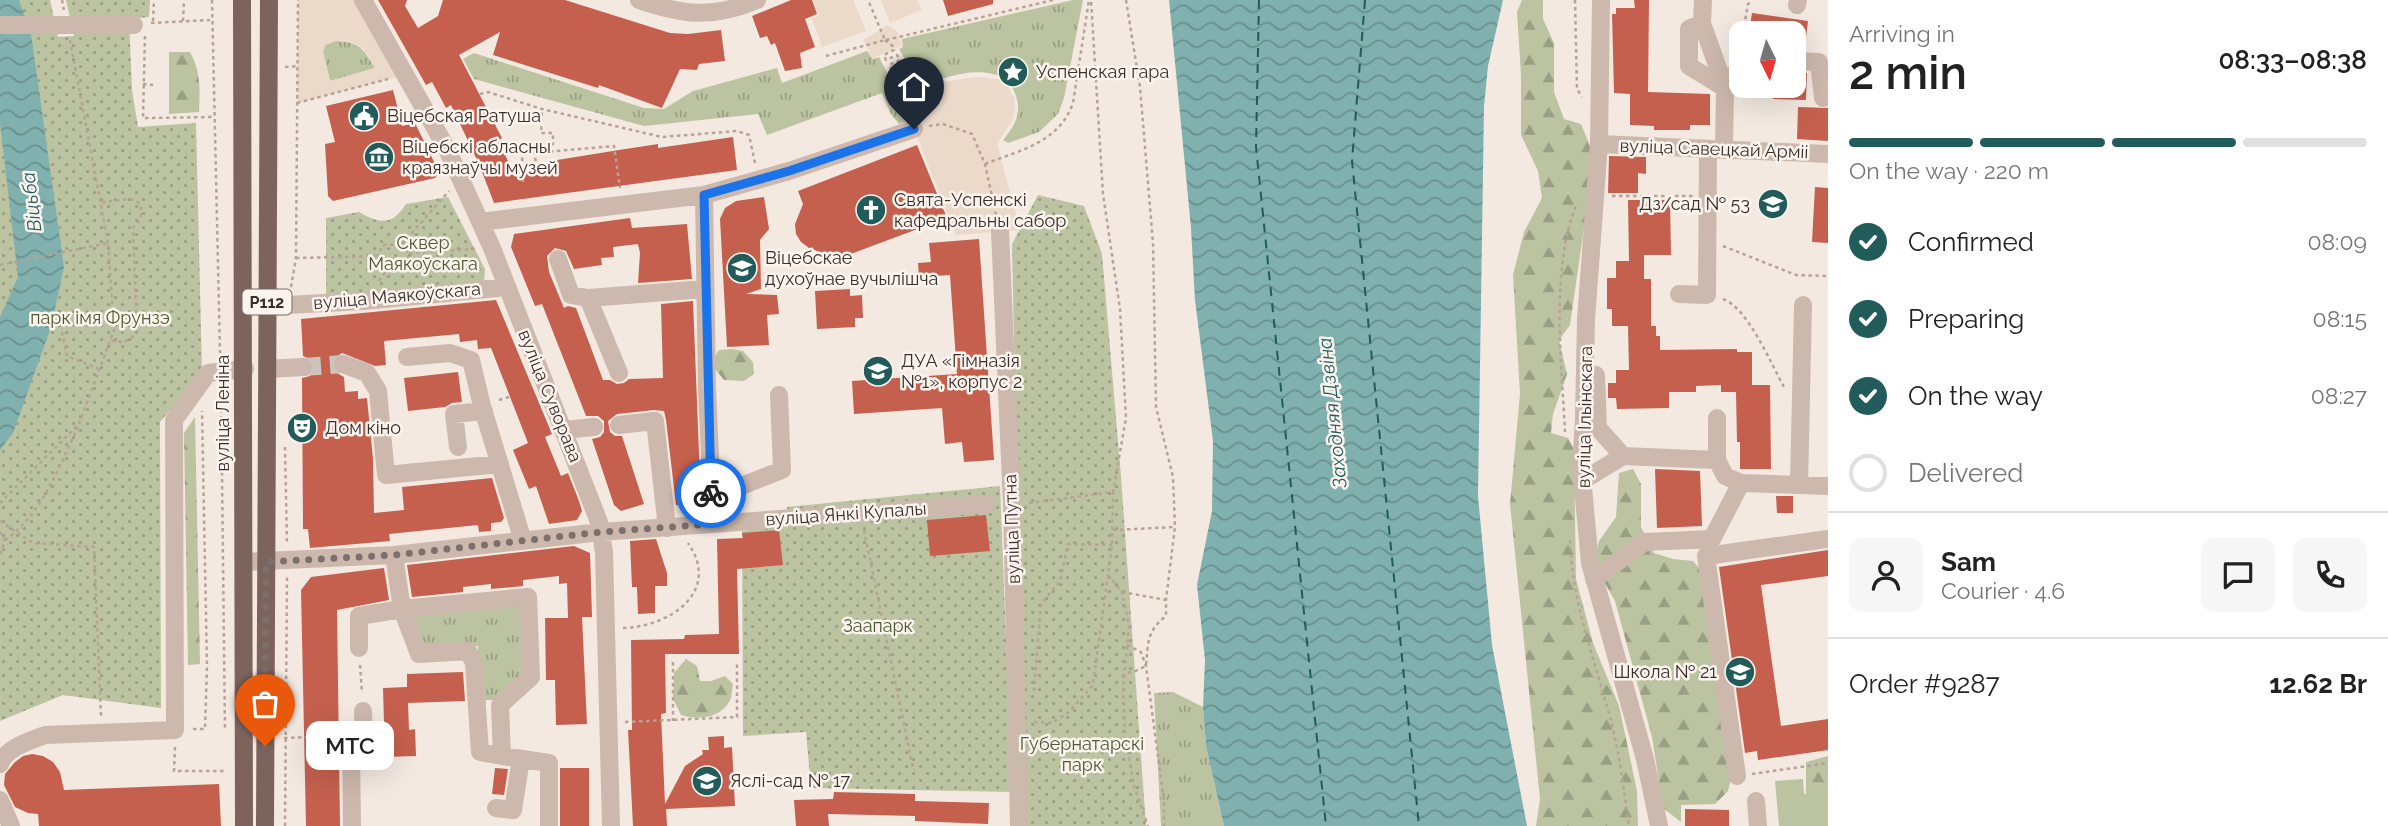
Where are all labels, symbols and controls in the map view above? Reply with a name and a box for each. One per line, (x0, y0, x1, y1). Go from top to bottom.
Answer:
text: Arriving in (1849, 20, 1955, 47)
north arrow (1729, 21, 1806, 98)
map controls (1729, 21, 1806, 98)
text: 08:33–08:38 (2218, 45, 2367, 75)
text: 2 min (1849, 46, 1967, 100)
place icon: Успенская гара (996, 55, 1030, 89)
pin (884, 57, 944, 129)
place label: Успенская гара (1036, 61, 1169, 82)
icon: home (895, 68, 933, 106)
public building icon: Віцебская Ратуша (347, 99, 381, 133)
place label: Віцебская Ратуша (387, 105, 541, 126)
street label: вуліца Савецкай Арміі (1619, 135, 1809, 162)
place label: Віцебскі абласны краязнаўчы музей (402, 136, 558, 178)
museum icon: Віцебскі абласны краязнаўчы музей (362, 140, 396, 174)
text: On the way · 220 m (1849, 157, 2049, 184)
water label: Віцьба (16, 171, 46, 233)
school or university icon: Дз/сад № 53 (1756, 187, 1790, 221)
place label: Свята-Успенскі кафедральны сабор (894, 189, 1066, 231)
church icon: Свята-Успенскі кафедральны сабор (854, 193, 888, 227)
place label: Дз/сад № 53 (1639, 193, 1750, 214)
icon: check (1849, 223, 1887, 261)
text: Confirmed (1908, 227, 2034, 257)
text: 08:09 (2307, 228, 2367, 255)
park label: Сквер Маякоўскага (368, 232, 478, 274)
place label: Віцебскае духоўнае вучылішча (765, 247, 938, 289)
school or university icon: Віцебскае духоўнае вучылішча (725, 251, 759, 285)
street label: вуліца Маякоўскага (312, 278, 482, 313)
road number: Р112 (243, 290, 292, 314)
icon: check (1849, 300, 1887, 338)
text: Preparing (1908, 304, 2024, 334)
text: 08:15 (2313, 305, 2367, 332)
park label: парк імя Фрунзэ (30, 307, 170, 328)
street label: вуліца Суворава (514, 326, 587, 465)
water label: Заходняя Дзвіна (1313, 337, 1351, 489)
street label: вуліца Ільінскага (1573, 346, 1596, 488)
place label: ДУА «Гімназія №1», корпус 2 (901, 350, 1022, 392)
school or university icon: ДУА «Гімназія №1», корпус 2 (861, 354, 895, 388)
street label: вуліца Леніна (212, 355, 233, 471)
icon: check (1849, 377, 1887, 415)
text: On the way (1908, 381, 2043, 411)
text: 08:27 (2311, 382, 2367, 409)
theatre icon: Дом кіно (285, 411, 319, 445)
place label: Дом кіно (325, 417, 401, 438)
courier (676, 458, 746, 528)
text: Delivered (1908, 458, 2023, 488)
icon: bike (692, 474, 730, 512)
street label: вуліца Путна (999, 474, 1024, 584)
street label: вуліца Янкі Купалы (765, 497, 927, 530)
button: person (1849, 538, 1923, 612)
button: chat (2201, 538, 2275, 612)
button: phone (2293, 538, 2367, 612)
text: Sam (1941, 547, 1996, 577)
text: Courier · 4.6 (1941, 577, 2065, 604)
park label: Заапарк (843, 615, 913, 636)
school or university icon: Школа № 21 (1723, 655, 1757, 689)
place label: Школа № 21 (1613, 661, 1717, 682)
text: Order #9287 (1849, 669, 2000, 699)
text: 12.62 Br (2269, 669, 2367, 699)
pin (235, 674, 295, 746)
icon: bag (246, 685, 284, 723)
callout: МТС (307, 722, 394, 770)
text: МТС (325, 732, 375, 759)
park label: Губернатарскі парк (1020, 733, 1144, 775)
school or university icon: Яслі-сад № 17 (690, 764, 724, 798)
place label: Яслі-сад № 17 (730, 770, 851, 791)

